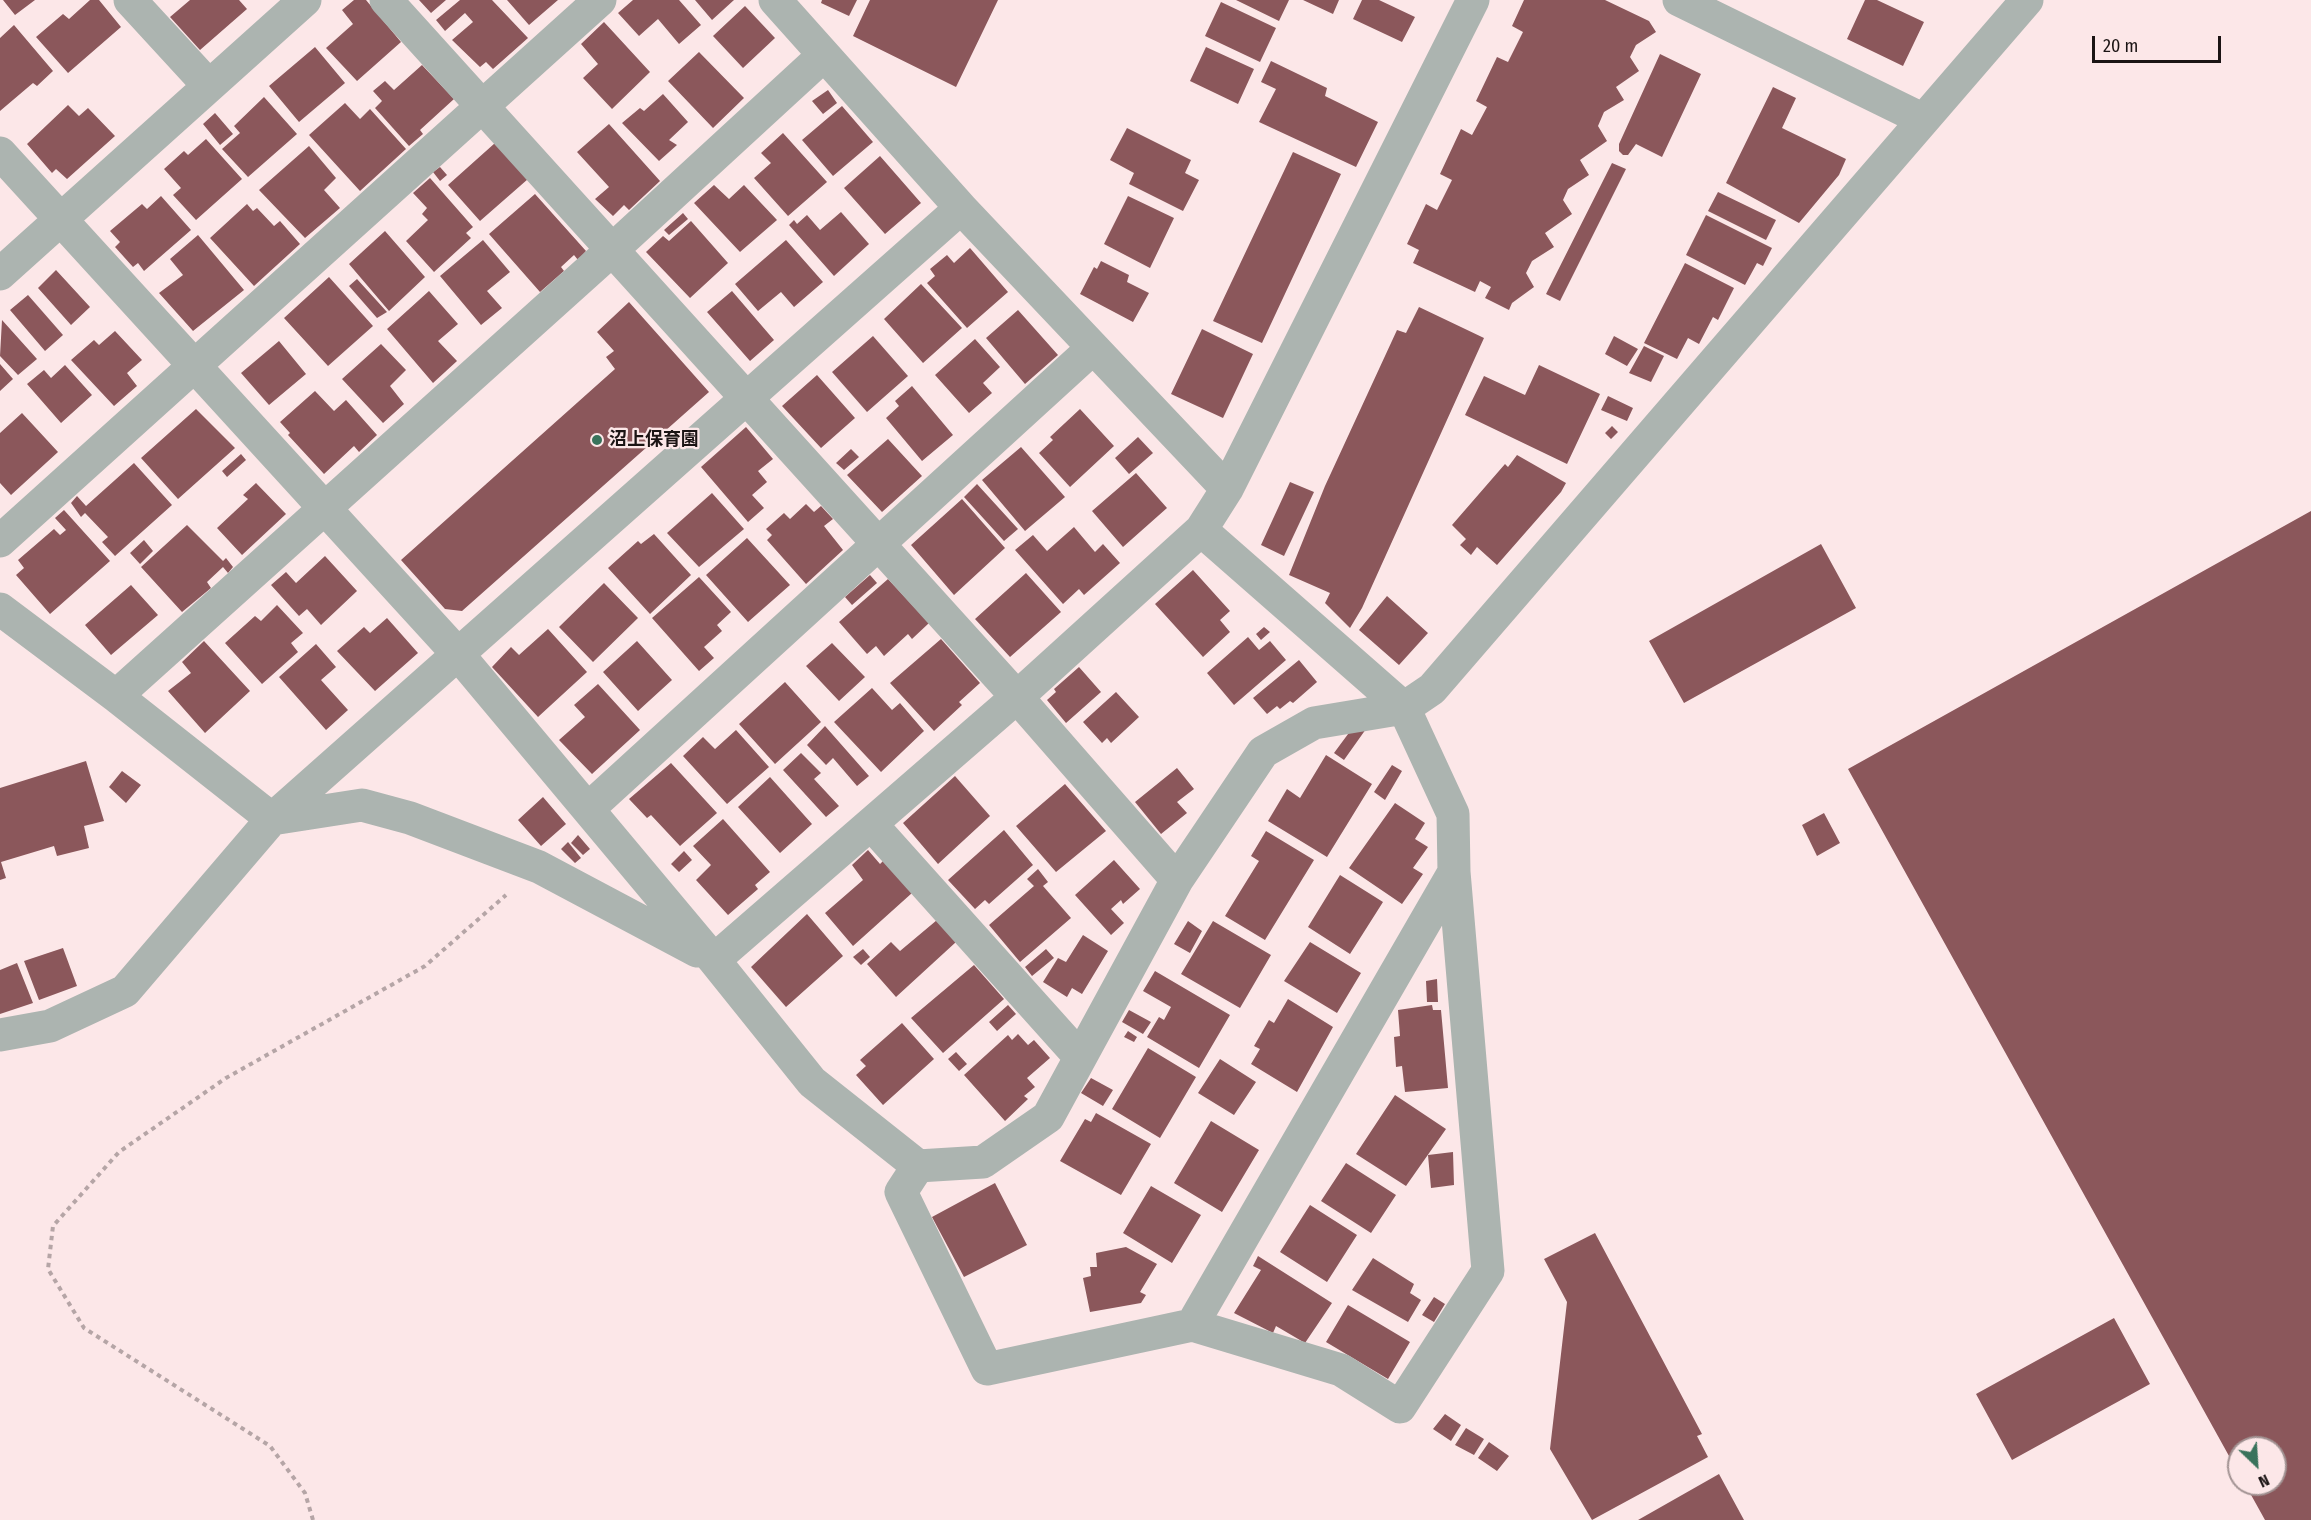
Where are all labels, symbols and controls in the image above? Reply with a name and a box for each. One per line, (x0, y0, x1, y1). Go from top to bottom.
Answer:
scale bar (2095, 24, 2224, 62)
text: 20 m (2103, 35, 2138, 57)
place label: 沼上保育園 (609, 429, 699, 451)
marker: 沼上保育園 (590, 433, 604, 447)
north arrow (2227, 1436, 2287, 1496)
text: N (2256, 1470, 2272, 1492)

